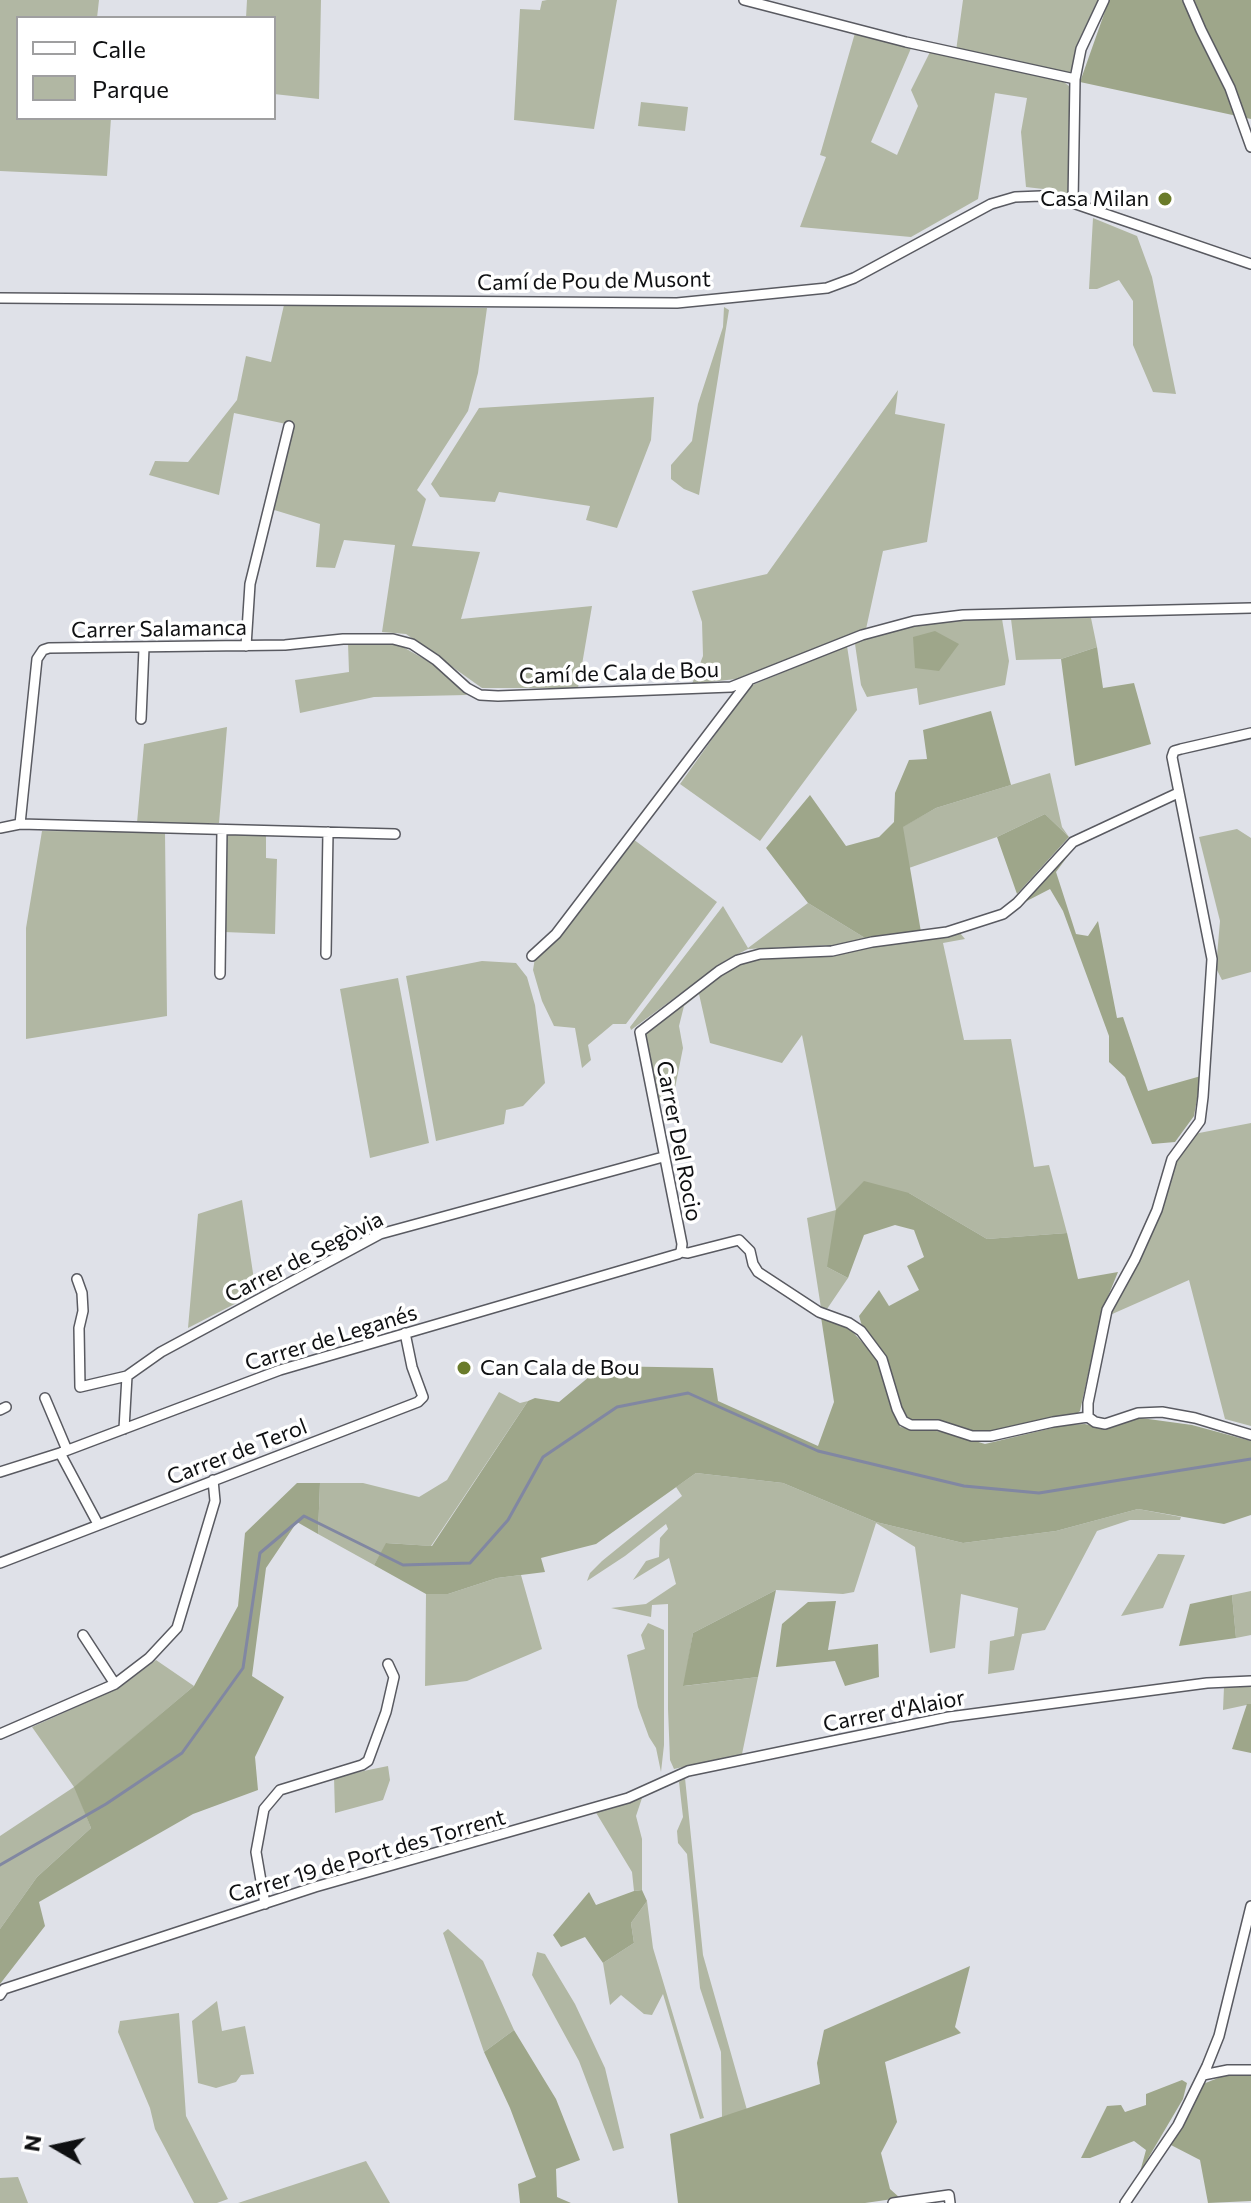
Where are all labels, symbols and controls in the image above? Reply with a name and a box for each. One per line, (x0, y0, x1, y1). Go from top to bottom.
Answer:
legend (16, 16, 276, 120)
text: Calle (92, 34, 146, 63)
text: Parque (92, 74, 169, 103)
place label: Casa Milan (1040, 186, 1149, 212)
marker: Casa Milan (1156, 190, 1174, 208)
street label: Camí de Pou de Musont (477, 266, 711, 296)
street label: Carrer Salamanca (71, 614, 247, 644)
street label: Camí de Cala de Bou (519, 656, 719, 690)
street label: Carrer Del Rocio (651, 1059, 707, 1223)
street label: Carrer de Segòvia (220, 1206, 388, 1308)
street label: Carrer de Leganés (242, 1299, 420, 1377)
place label: Can Cala de Bou (480, 1355, 639, 1381)
marker: Can Cala de Bou (455, 1359, 473, 1377)
street label: Carrer de Terol (163, 1413, 311, 1491)
street label: Carrer d'Alaior (821, 1684, 967, 1738)
street label: Carrer 19 de Port des Torrent (225, 1804, 509, 1908)
north arrow (16, 2107, 96, 2187)
text: N (17, 2133, 46, 2153)

